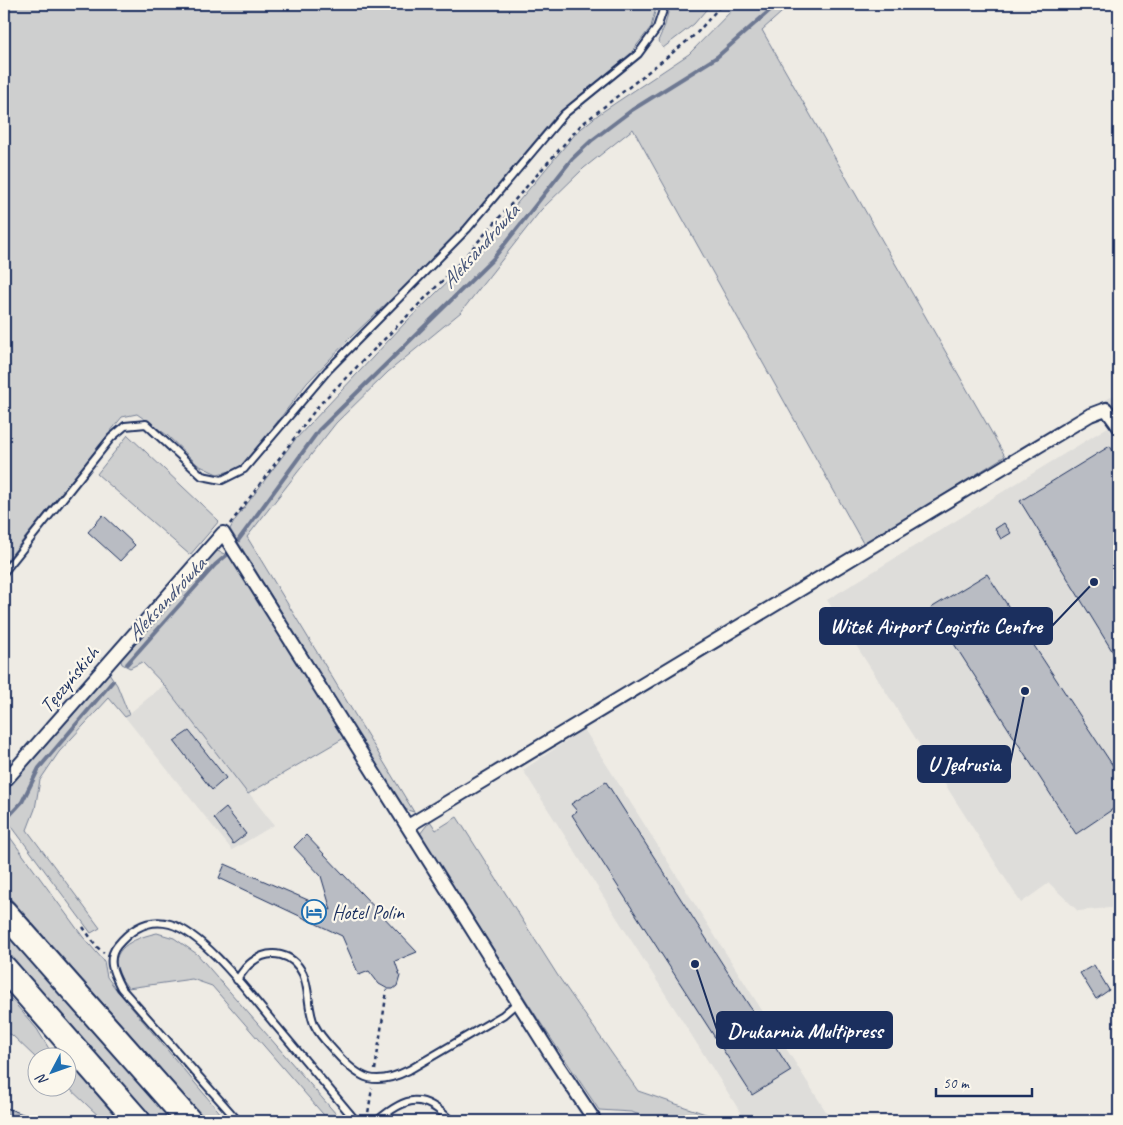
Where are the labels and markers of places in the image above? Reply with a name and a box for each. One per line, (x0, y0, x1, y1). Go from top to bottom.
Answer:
callout: Witek Airport Logistic Centre (820, 608, 1052, 644)
callout: U Jędrusia (918, 746, 1010, 782)
hotel icon: Hotel Polin (301, 899, 327, 925)
place label: Hotel Polin (332, 900, 405, 925)
callout: Drukarnia Multipress (717, 1012, 892, 1048)

